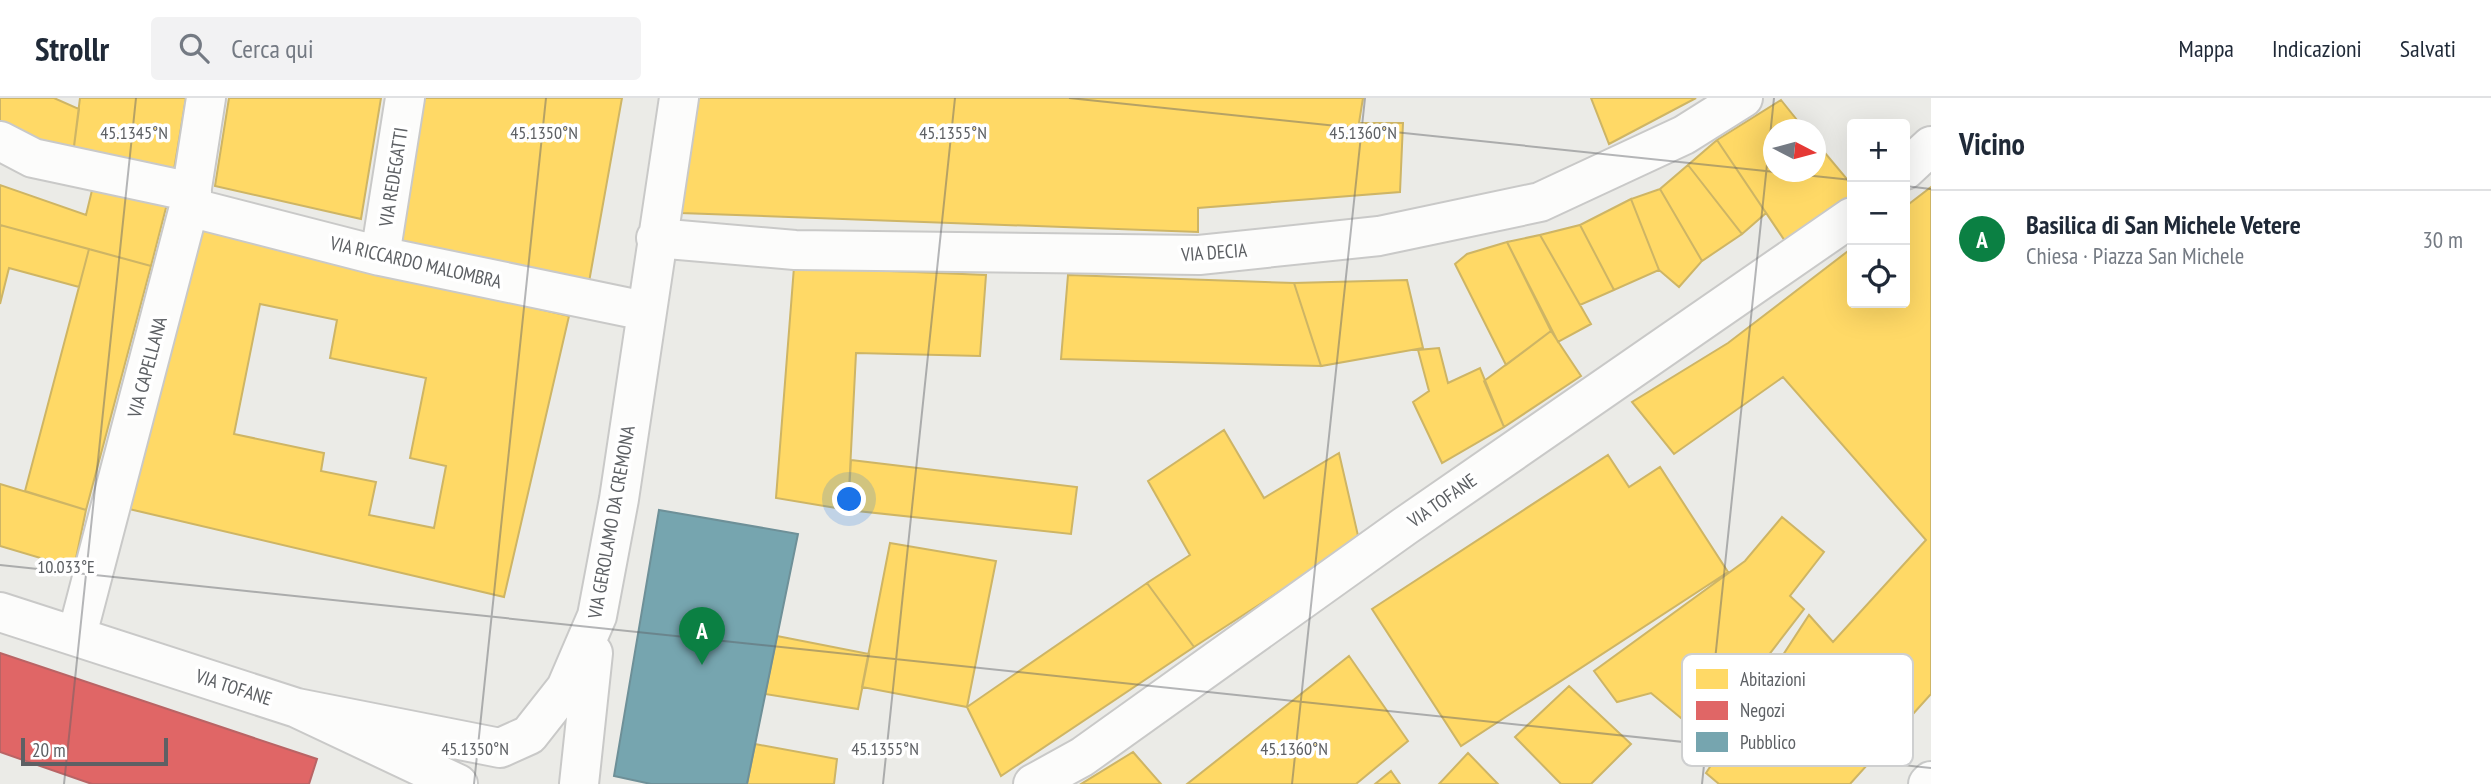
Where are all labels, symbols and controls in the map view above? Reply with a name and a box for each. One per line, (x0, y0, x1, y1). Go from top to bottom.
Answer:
search box (151, 17, 641, 80)
text: Strollr (35, 27, 109, 70)
icon: search (175, 29, 213, 67)
text: Cerca qui (231, 32, 314, 65)
text: Mappa (2179, 33, 2234, 64)
text: Indicazioni (2272, 33, 2362, 64)
text: Salvati (2400, 33, 2456, 64)
north arrow (1763, 119, 1826, 182)
map controls (1847, 119, 1910, 308)
button: + (1847, 119, 1910, 182)
text: 45.1345°N (100, 121, 168, 144)
text: 45.1350°N (510, 121, 578, 144)
text: 45.1355°N (919, 121, 987, 144)
text: 45.1360°N (1329, 121, 1397, 144)
text: Vicino (1959, 124, 2025, 163)
street label: VIA REDEGATTI (373, 126, 413, 229)
button: − (1847, 182, 1910, 245)
text: Basilica di San Michele Vetere (2026, 208, 2301, 241)
text: A (1976, 225, 1988, 254)
text: 30 m (2422, 225, 2463, 254)
street label: VIA RICCARDO MALOMBRA (327, 230, 504, 293)
street label: VIA DECIA (1179, 238, 1248, 266)
text: Chiesa · Piazza San Michele (2026, 241, 2244, 270)
button: locate (1847, 245, 1910, 308)
street label: VIA CAPELLANA (122, 314, 172, 421)
street label: VIA GEROLAMO DA CREMONA (582, 424, 640, 621)
street label: VIA TOFANE (1402, 468, 1481, 533)
your location (832, 482, 866, 516)
text: 10.033°E (37, 555, 95, 578)
pin: A (679, 607, 725, 665)
legend (1682, 654, 1913, 766)
street label: VIA TOFANE (192, 663, 275, 711)
text: Abitazioni (1740, 667, 1806, 691)
text: Negozi (1740, 698, 1785, 722)
text: Pubblico (1740, 730, 1796, 754)
scale bar (21, 735, 168, 767)
text: 45.1350°N (441, 737, 509, 760)
text: 45.1355°N (851, 737, 919, 760)
text: 45.1360°N (1260, 737, 1328, 760)
text: 20 m (32, 738, 66, 762)

